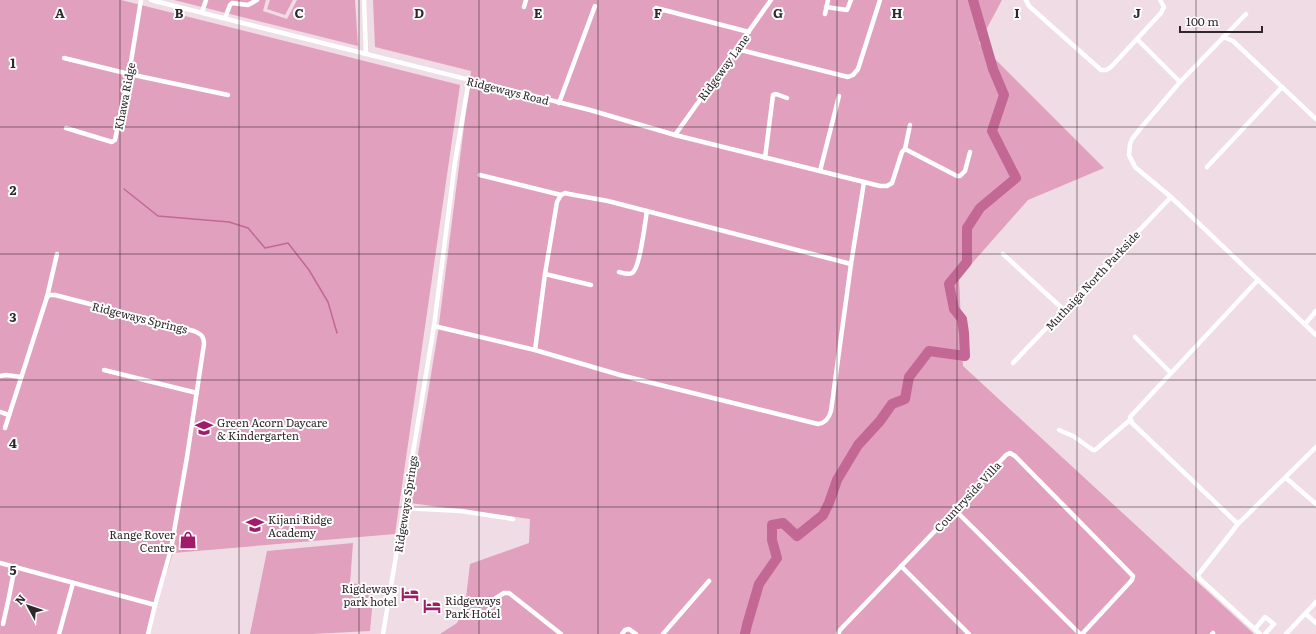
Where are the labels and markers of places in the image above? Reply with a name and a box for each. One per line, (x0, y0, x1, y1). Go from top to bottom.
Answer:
place label: Green Acorn Daycare & Kindergarten (217, 414, 328, 443)
school or university icon: Green Acorn Daycare & Kindergarten (194, 418, 214, 438)
place label: Kijani Ridge Academy (268, 511, 332, 540)
school or university icon: Kijani Ridge Academy (245, 515, 265, 535)
place label: Range Rover Centre (109, 526, 176, 555)
shop icon: Range Rover Centre (178, 530, 198, 550)
place label: Rigdeways park hotel (342, 580, 397, 609)
hotel icon: Rigdeways park hotel (400, 584, 420, 604)
place label: Ridgeways Park Hotel (445, 592, 501, 621)
hotel icon: Ridgeways Park Hotel (422, 596, 442, 616)

